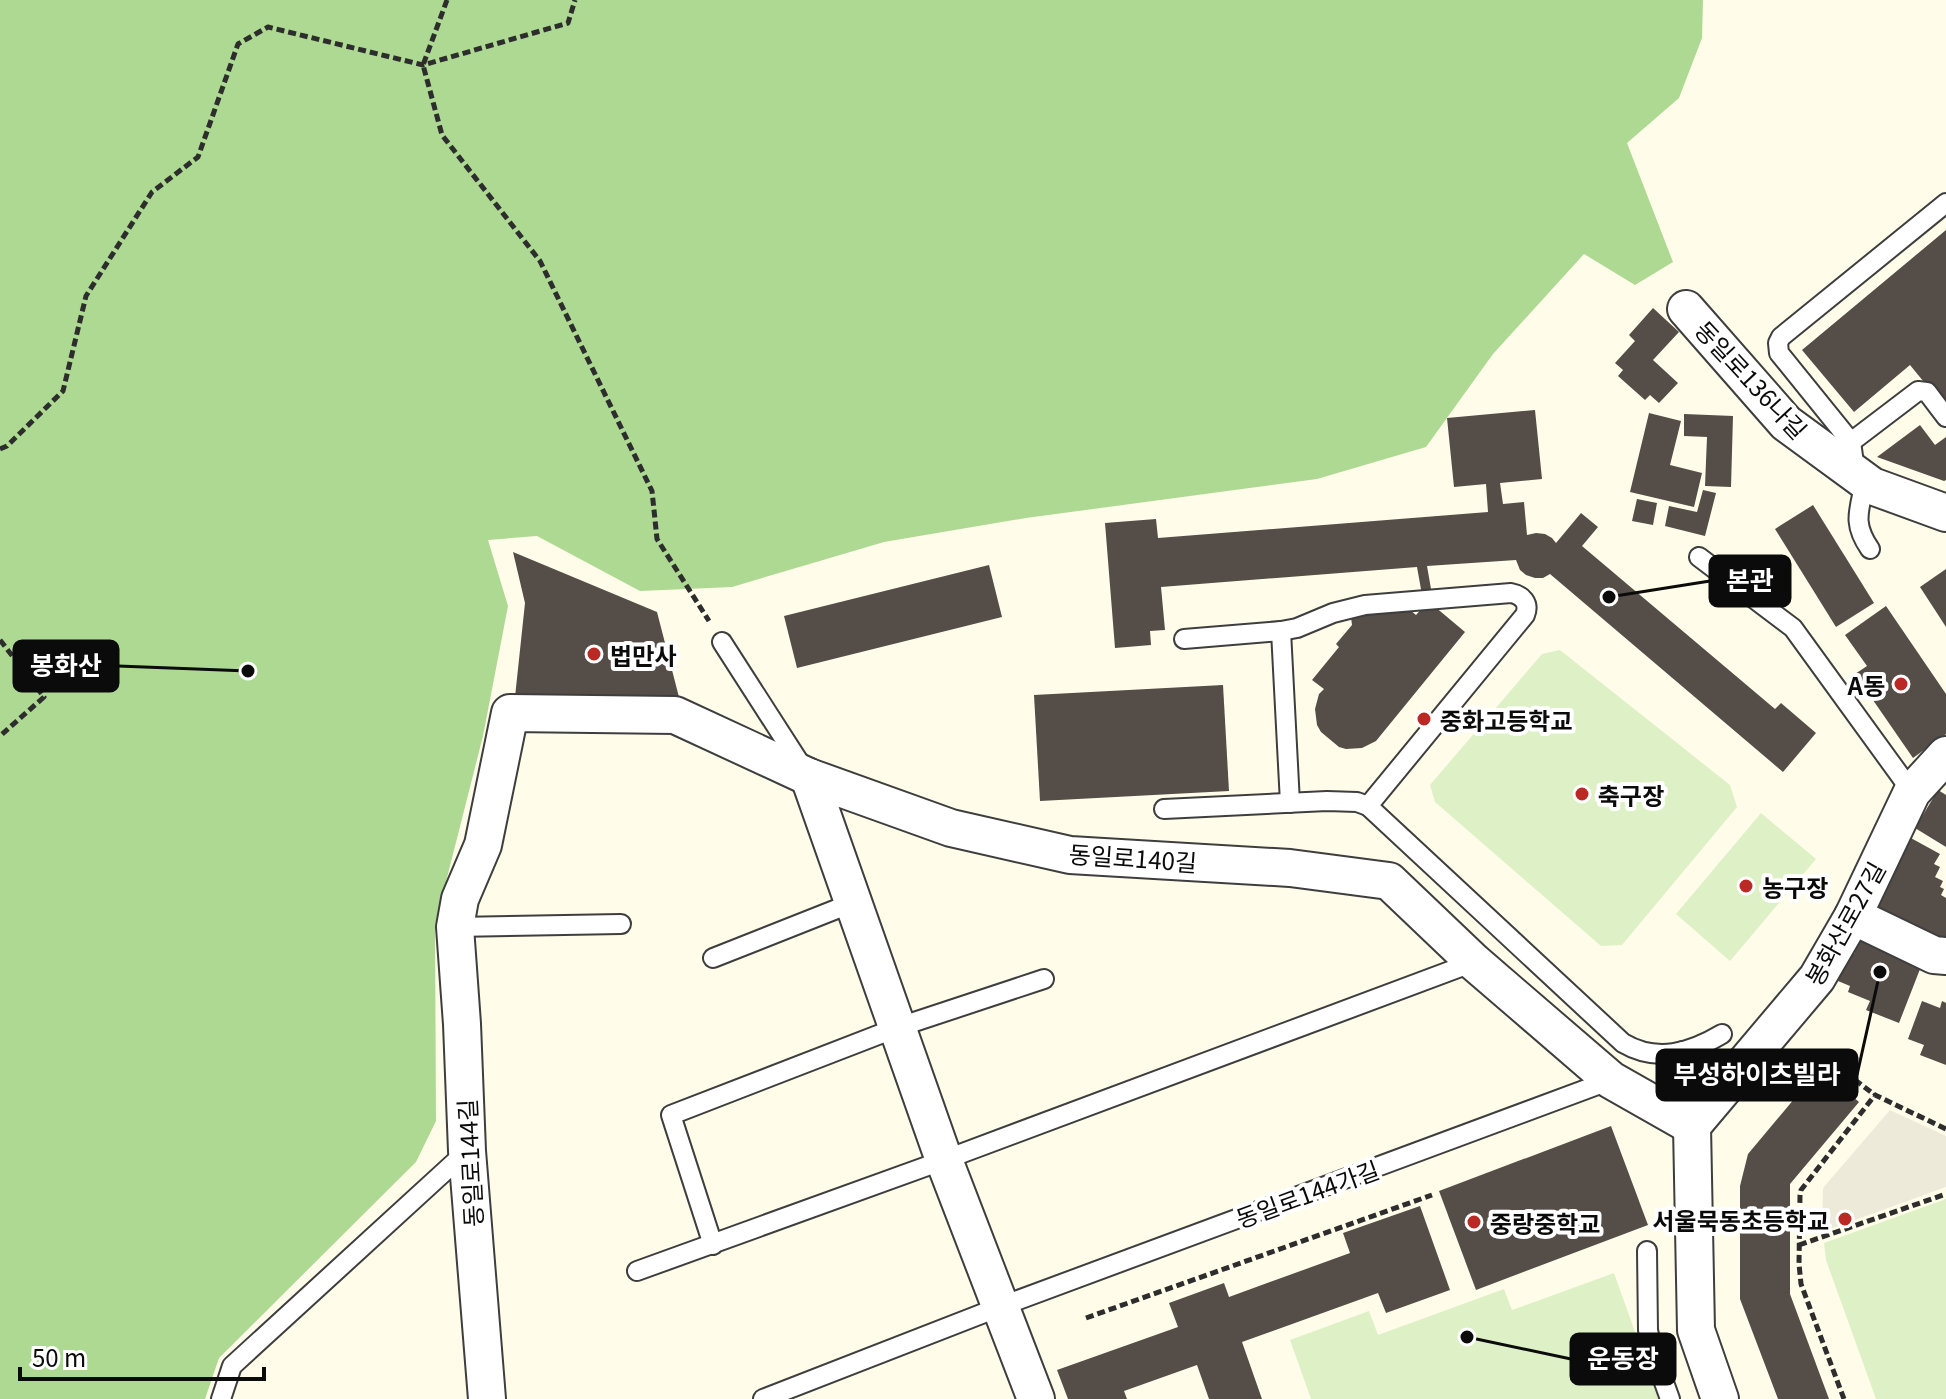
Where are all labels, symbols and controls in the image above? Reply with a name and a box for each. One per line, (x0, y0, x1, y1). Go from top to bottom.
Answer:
street label: 동일로136나길 (1688, 312, 1816, 446)
callout: 본관 (1710, 556, 1790, 606)
text: 본관 (1726, 560, 1774, 597)
place label: 법만사 (610, 637, 676, 672)
callout: 봉화산 (14, 641, 118, 691)
text: 봉화산 (30, 645, 102, 682)
marker: 법만사 (585, 645, 603, 663)
place label: A동 (1847, 667, 1885, 702)
marker: A동 (1892, 675, 1910, 693)
place label: 중화고등학교 (1440, 702, 1572, 737)
marker: 중화고등학교 (1415, 710, 1433, 728)
place label: 축구장 (1598, 777, 1664, 812)
marker: 축구장 (1573, 785, 1591, 803)
street label: 동일로140길 (1068, 835, 1198, 879)
street label: 봉화산로27길 (1795, 855, 1893, 991)
place label: 농구장 (1762, 869, 1828, 904)
marker: 농구장 (1737, 877, 1755, 895)
callout: 부성하이츠빌라 (1657, 1050, 1857, 1100)
text: 부성하이츠빌라 (1673, 1054, 1841, 1091)
street label: 동일로144길 (448, 1098, 490, 1228)
street label: 동일로144가길 (1230, 1151, 1384, 1235)
place label: 서울묵동초등학교 (1652, 1202, 1829, 1237)
place label: 중랑중학교 (1490, 1205, 1600, 1240)
marker: 서울묵동초등학교 (1836, 1210, 1854, 1228)
marker: 중랑중학교 (1465, 1213, 1483, 1231)
scale bar (20, 1331, 264, 1381)
callout: 운동장 (1571, 1334, 1675, 1384)
text: 운동장 (1587, 1338, 1659, 1375)
text: 50 m (32, 1339, 86, 1374)

